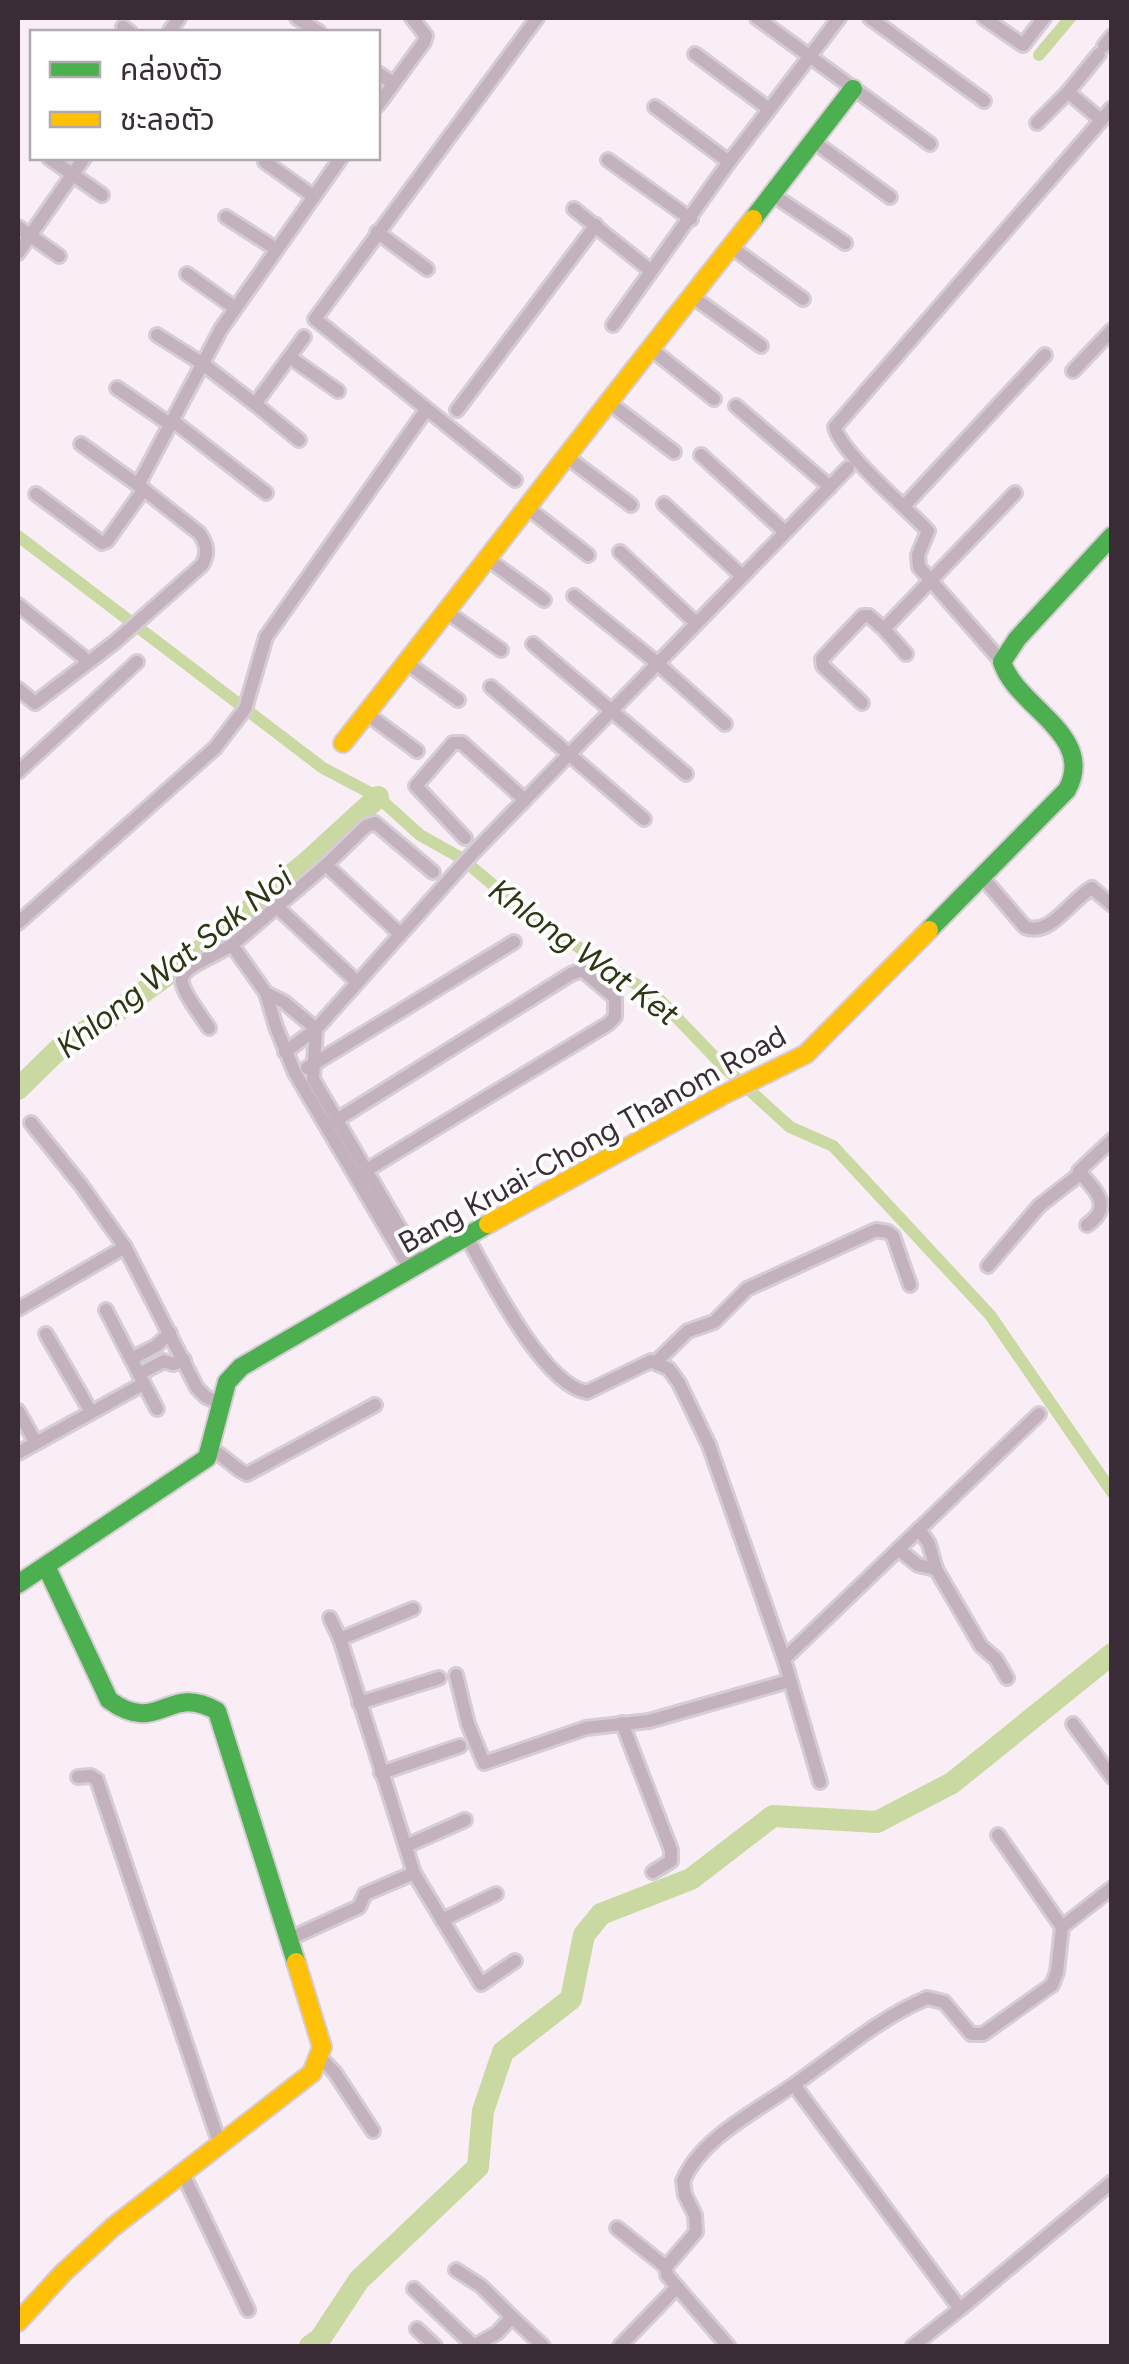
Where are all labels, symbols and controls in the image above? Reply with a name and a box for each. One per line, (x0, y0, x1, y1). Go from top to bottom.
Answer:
legend (30, 30, 380, 160)
text: คล่องตัว (120, 51, 223, 88)
text: ชะลอตัว (120, 101, 215, 138)
water label: Khlong Wat Sak Noi (49, 858, 300, 1066)
water label: Khlong Wat Ket (482, 870, 687, 1034)
street label: Bang Kruai-Chong Thanom Road (392, 1017, 792, 1261)

